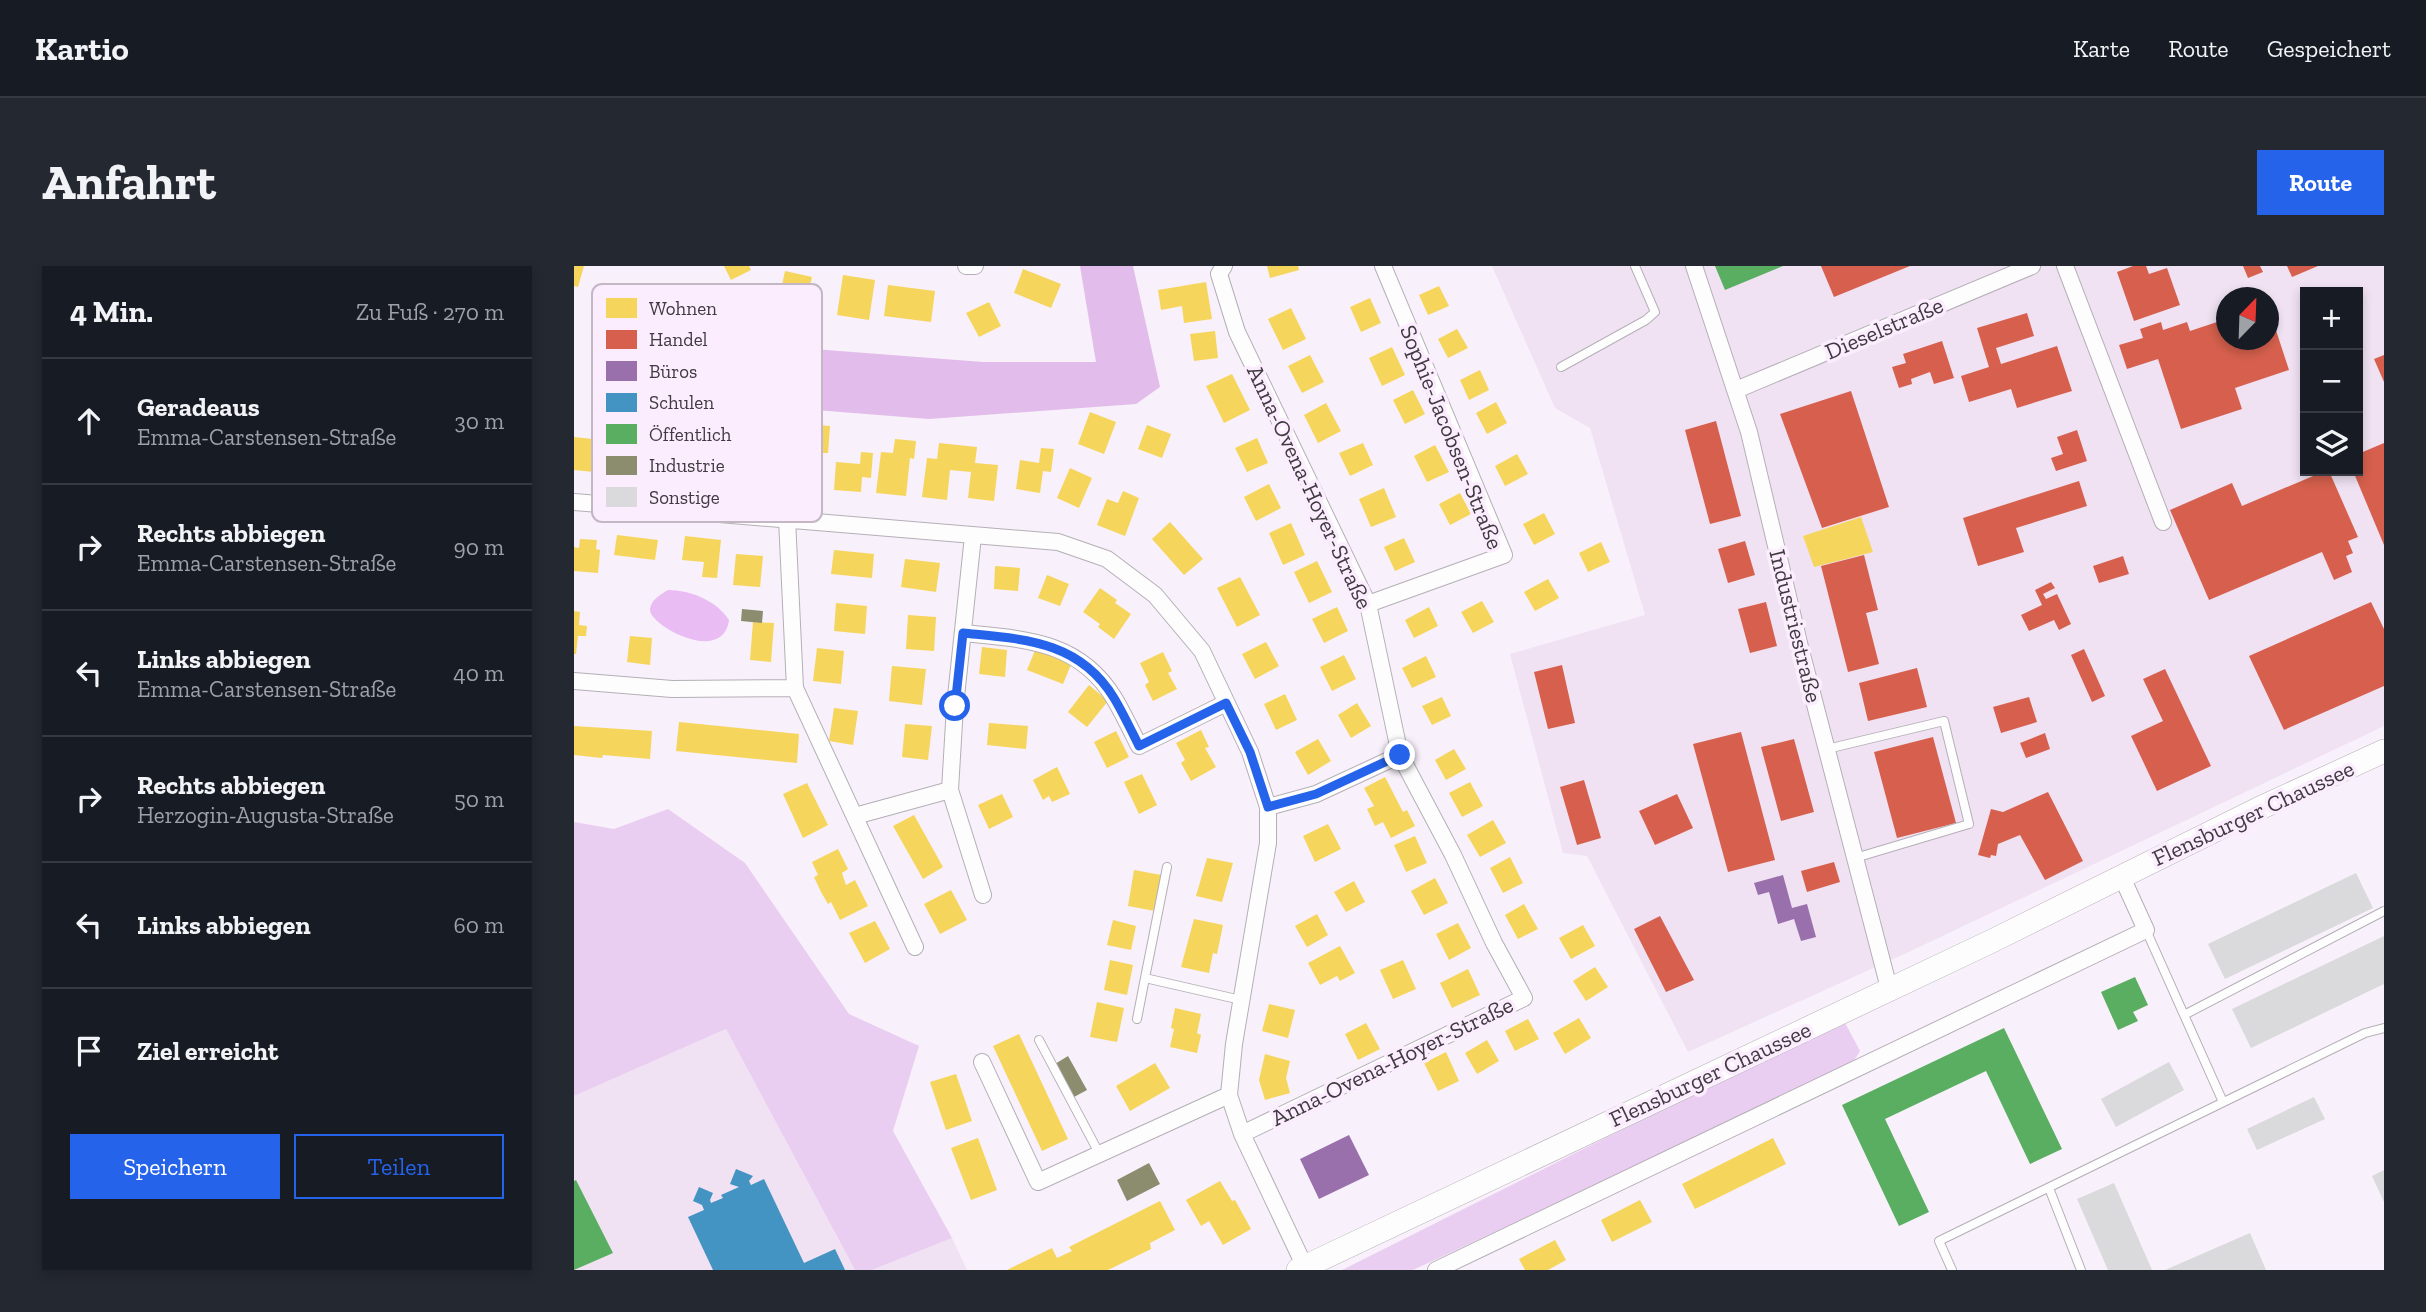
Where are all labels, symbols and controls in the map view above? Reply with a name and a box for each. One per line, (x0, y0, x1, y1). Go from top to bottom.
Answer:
text: Kartio (35, 29, 129, 68)
text: Karte (2073, 34, 2130, 63)
text: Route (2168, 34, 2229, 63)
text: Gespeichert (2267, 34, 2391, 63)
button: Route (2257, 150, 2384, 215)
text: Anfahrt (42, 153, 216, 212)
legend (592, 284, 822, 522)
north arrow (2216, 287, 2279, 350)
map controls (2300, 287, 2363, 476)
button: + (2300, 287, 2363, 350)
street label: Dieselstraße (1821, 291, 1947, 365)
text: 4 Min. (70, 294, 153, 330)
text: Wohnen (649, 297, 717, 320)
text: Zu Fuß · 270 m (356, 298, 504, 326)
street label: Sophie-Jacobsen-Straße (1394, 321, 1510, 553)
text: Handel (649, 328, 708, 351)
button: − (2300, 350, 2363, 413)
text: Büros (649, 360, 697, 383)
street label: Anna-Ovena-Hoyer-Straße (1241, 361, 1379, 613)
text: Geradeaus (137, 391, 260, 423)
text: Schulen (649, 391, 714, 414)
icon: ahead (70, 402, 108, 440)
text: 30 m (454, 407, 504, 435)
button: layers (2300, 413, 2363, 476)
text: Emma-Carstensen-Straße (137, 423, 396, 451)
text: Öffentlich (649, 423, 732, 446)
text: Industrie (649, 454, 725, 477)
text: Sonstige (649, 486, 720, 509)
text: Rechts abbiegen (137, 517, 325, 549)
icon: right (70, 528, 108, 566)
text: 90 m (453, 533, 504, 561)
street label: Industriestraße (1763, 547, 1829, 705)
text: Emma-Carstensen-Straße (137, 549, 396, 577)
text: Links abbiegen (137, 643, 311, 675)
icon: left (70, 654, 108, 692)
text: 40 m (453, 659, 504, 687)
text: Emma-Carstensen-Straße (137, 675, 396, 703)
route start (939, 690, 970, 721)
route end (1384, 739, 1415, 770)
street label: Flensburger Chaussee (2148, 754, 2358, 872)
text: Rechts abbiegen (137, 769, 325, 801)
icon: right (70, 780, 108, 818)
text: 50 m (454, 785, 504, 813)
text: Herzogin-Augusta-Straße (137, 801, 394, 829)
icon: left (70, 906, 108, 944)
text: Links abbiegen (137, 909, 311, 941)
text: 60 m (453, 911, 504, 939)
street label: Anna-Ovena-Hoyer-Straße (1266, 990, 1518, 1132)
street label: Flensburger Chaussee (1605, 1015, 1815, 1133)
icon: arrive (70, 1032, 108, 1070)
text: Ziel erreicht (137, 1035, 278, 1067)
button: Speichern (70, 1134, 280, 1199)
button: Teilen (294, 1134, 504, 1199)

